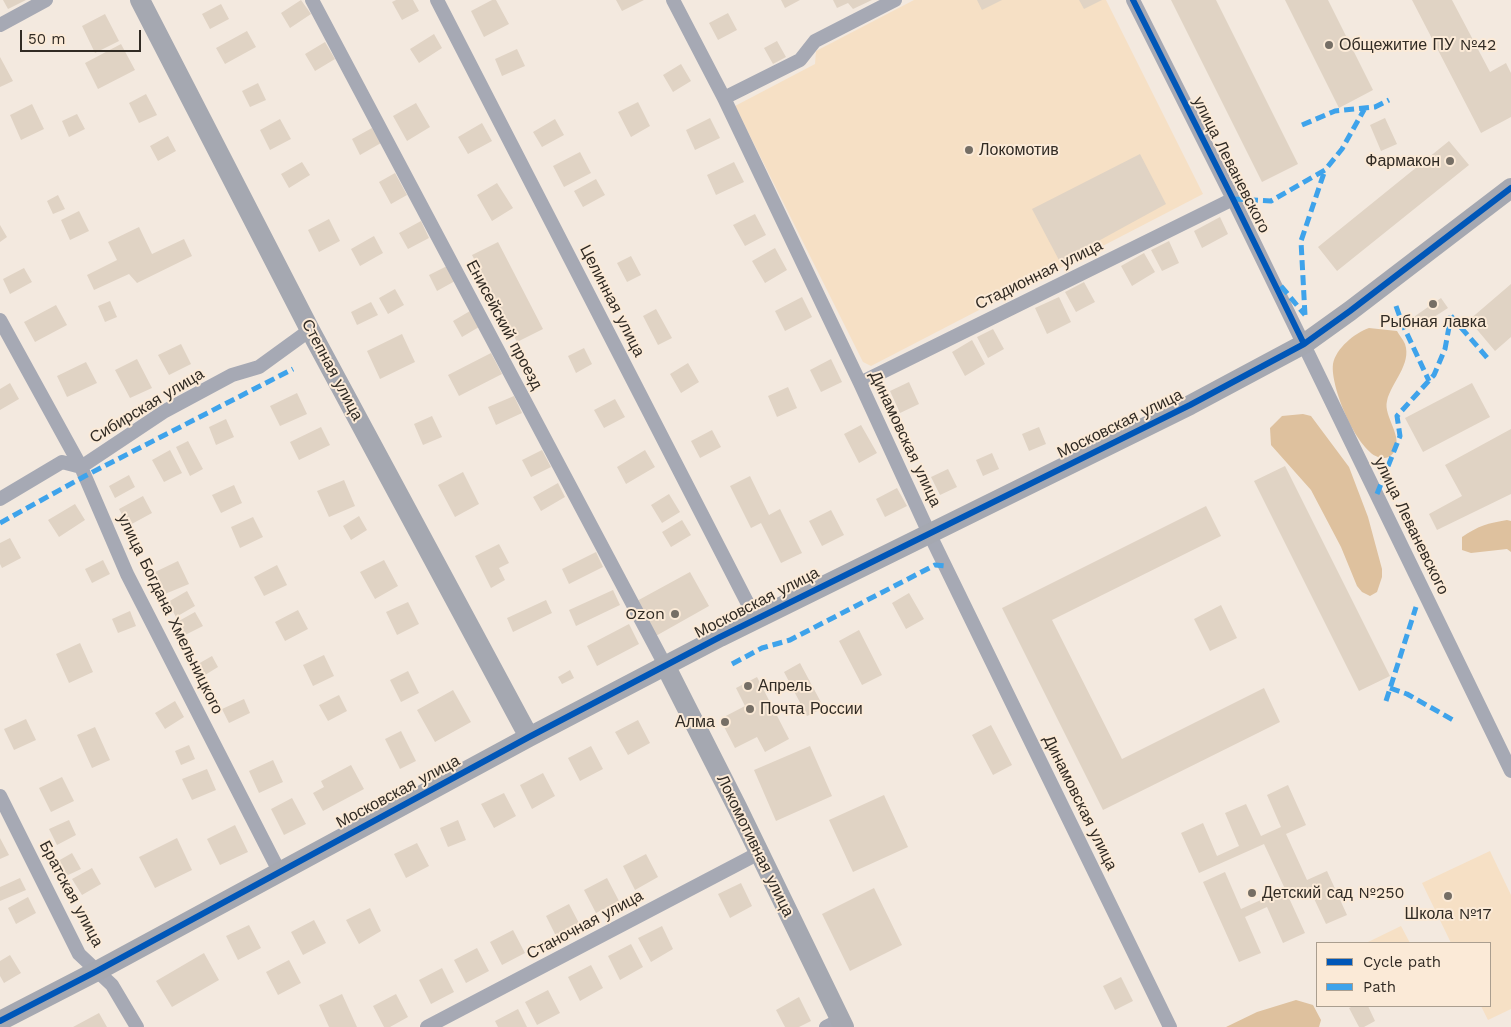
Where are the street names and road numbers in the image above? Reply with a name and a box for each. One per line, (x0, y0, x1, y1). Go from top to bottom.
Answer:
street label: улица Леваневского (1188, 94, 1274, 236)
street label: Стадионная улица (972, 236, 1106, 314)
street label: Целинная улица (575, 242, 649, 360)
street label: Енисейский проезд (462, 257, 546, 393)
street label: Степная улица (297, 316, 367, 424)
street label: Сибирская улица (86, 364, 208, 448)
street label: Динамовская улица (865, 368, 945, 510)
street label: Московская улица (1054, 385, 1186, 463)
street label: улица Леваневского (1369, 454, 1453, 598)
street label: улица Богдана Хмельницкого (113, 511, 227, 717)
street label: Московская улица (692, 563, 822, 643)
street label: Динамовская улица (1039, 732, 1121, 874)
street label: Московская улица (333, 751, 463, 833)
street label: Локомотивная улица (712, 772, 798, 920)
street label: Братская улица (35, 838, 107, 950)
street label: Станочная улица (523, 886, 647, 964)

